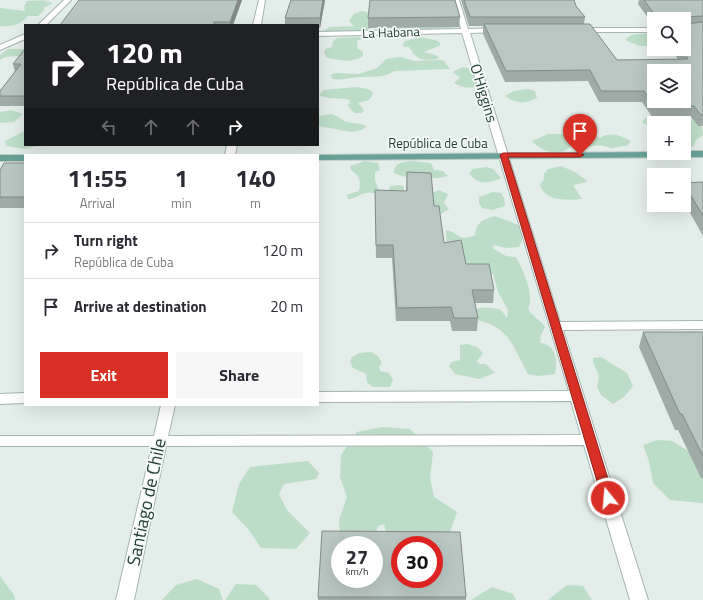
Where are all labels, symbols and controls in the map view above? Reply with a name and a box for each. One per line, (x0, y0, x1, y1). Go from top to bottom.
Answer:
map controls (647, 12, 691, 212)
button: search (647, 12, 691, 56)
street label: La Habana (362, 21, 421, 43)
text: 120 m (106, 31, 183, 74)
icon: right (40, 40, 92, 92)
street label: O'Higgins (464, 61, 504, 125)
button: layers (647, 64, 691, 108)
text: República de Cuba (106, 70, 244, 97)
pin (563, 114, 597, 155)
icon: left (98, 116, 120, 138)
icon: ahead (140, 116, 162, 138)
icon: ahead (182, 116, 204, 138)
icon: right (224, 116, 246, 138)
button: + (647, 116, 691, 160)
icon: arrive (569, 120, 591, 142)
street label: República de Cuba (388, 133, 488, 153)
text: 11:55 (68, 160, 127, 196)
text: 1 (175, 160, 188, 196)
text: 140 (235, 160, 275, 196)
button: − (647, 168, 691, 212)
text: Arrival (80, 193, 115, 213)
text: min (171, 193, 192, 213)
text: m (250, 193, 261, 213)
text: Turn right (74, 229, 138, 252)
text: 120 m (262, 239, 303, 262)
icon: right (40, 240, 62, 262)
text: República de Cuba (74, 252, 173, 272)
text: Arrive at destination (74, 295, 207, 318)
text: 20 m (270, 295, 303, 318)
icon: arrive (40, 296, 62, 318)
button: Exit (40, 352, 168, 398)
button: Share (176, 352, 303, 398)
street label: Santiago de Chile (119, 436, 173, 568)
position arrow (587, 477, 629, 519)
speed limit sign: 30 (391, 536, 443, 588)
text: 27 (346, 541, 368, 572)
text: km/h (346, 564, 368, 579)

